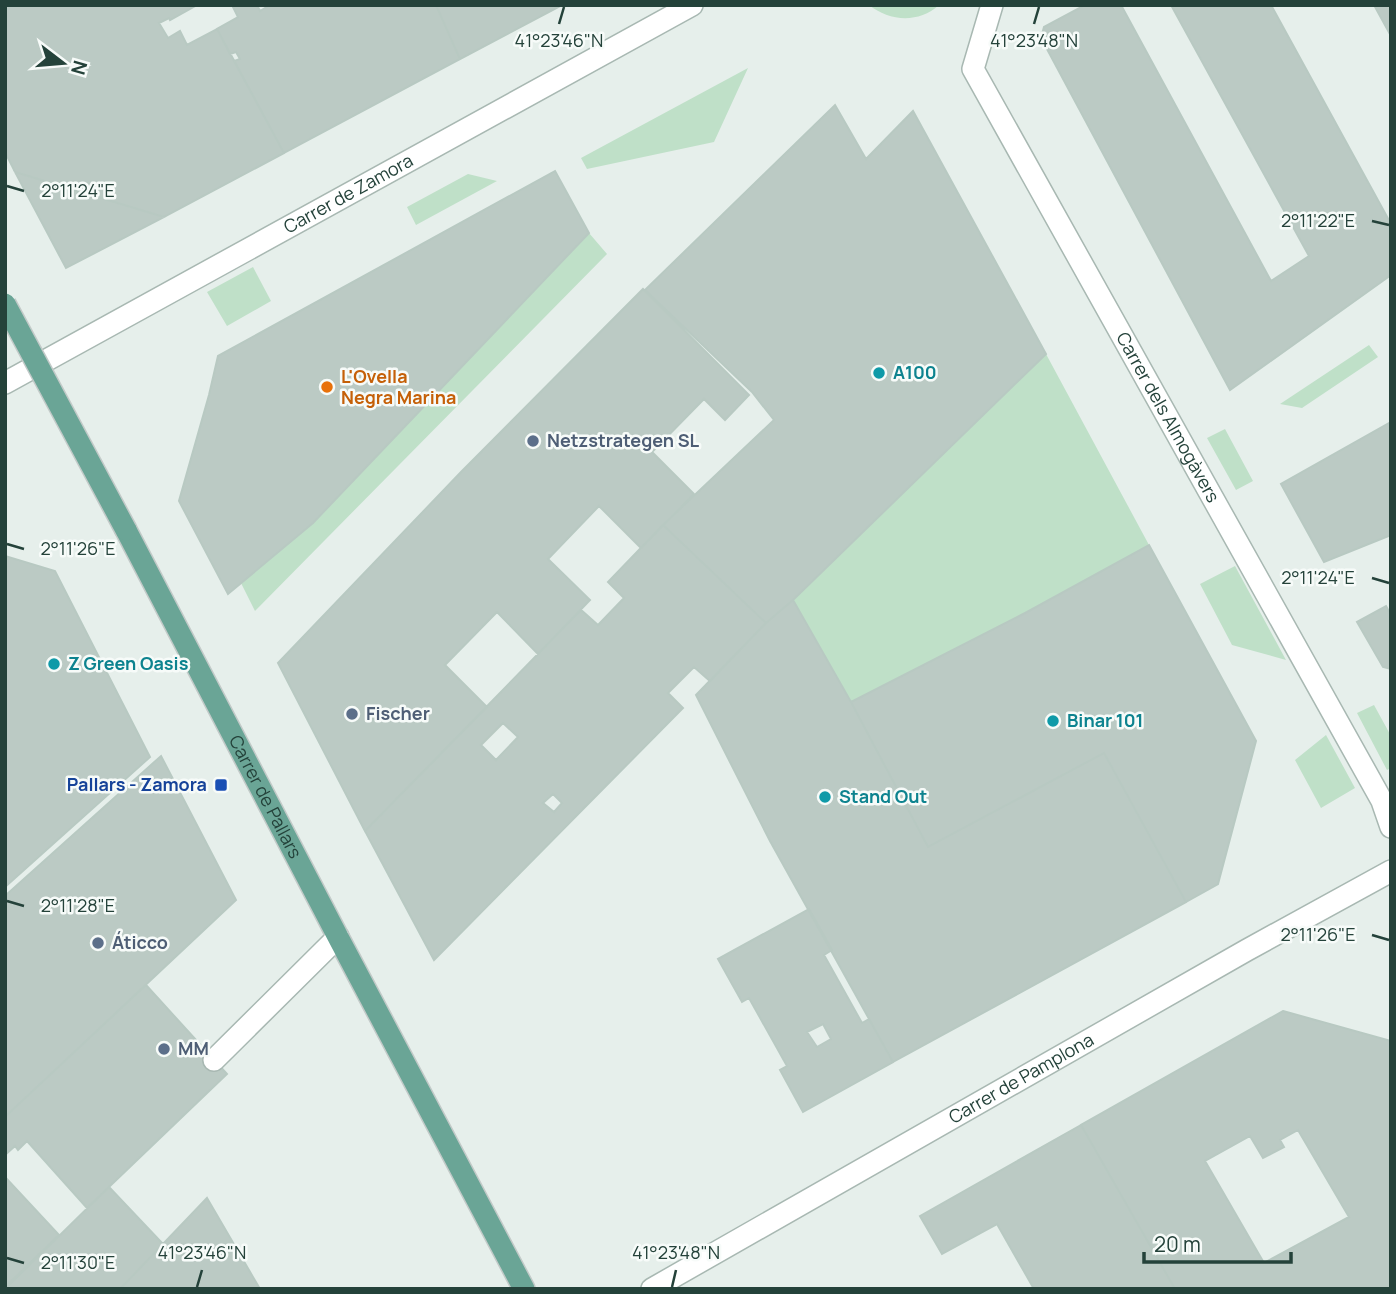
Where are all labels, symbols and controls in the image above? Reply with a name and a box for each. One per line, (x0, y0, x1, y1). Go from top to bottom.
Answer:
north arrow (28, 28, 98, 98)
text: 41°23'46"N (515, 28, 603, 52)
text: 41°23'48"N (990, 28, 1078, 52)
text: N (65, 58, 94, 78)
street label: Carrer de Zamora (279, 148, 417, 238)
text: 2°11'24"E (41, 178, 115, 202)
text: 2°11'22"E (1281, 208, 1355, 232)
street label: Carrer dels Almogàvers (1111, 328, 1226, 506)
place label: A100 (893, 360, 937, 384)
place label: L'Ovella Negra Marina (341, 364, 456, 409)
marker: A100 (871, 365, 887, 381)
marker: L'Ovella Negra Marina (319, 379, 335, 395)
place label: Netzstrategen SL (547, 428, 700, 452)
marker: Netzstrategen SL (525, 433, 541, 449)
text: 2°11'26"E (41, 536, 116, 560)
text: 2°11'24"E (1281, 565, 1355, 589)
place label: Z Green Oasis (68, 651, 189, 675)
marker: Z Green Oasis (46, 656, 62, 672)
place label: Fischer (366, 701, 430, 725)
marker: Fischer (344, 706, 360, 722)
place label: Binar 101 (1067, 708, 1143, 732)
marker: Binar 101 (1045, 713, 1061, 729)
street label: Carrer de Pallars (224, 731, 308, 862)
place label: Pallars - Zamora (67, 772, 207, 796)
marker: Pallars - Zamora (213, 777, 229, 793)
place label: Stand Out (839, 784, 927, 808)
marker: Stand Out (817, 789, 833, 805)
text: 2°11'28"E (41, 893, 115, 917)
text: 2°11'26"E (1281, 922, 1356, 946)
place label: Áticco (112, 930, 168, 954)
marker: Áticco (90, 935, 106, 951)
street label: Carrer de Pamplona (944, 1027, 1098, 1129)
place label: MM (178, 1036, 209, 1060)
marker: MM (156, 1041, 172, 1057)
scale bar (1144, 1220, 1291, 1264)
text: 20 m (1154, 1230, 1201, 1258)
text: 41°23'46"N (158, 1240, 246, 1264)
text: 41°23'48"N (632, 1240, 720, 1264)
text: 2°11'30"E (41, 1250, 115, 1274)

